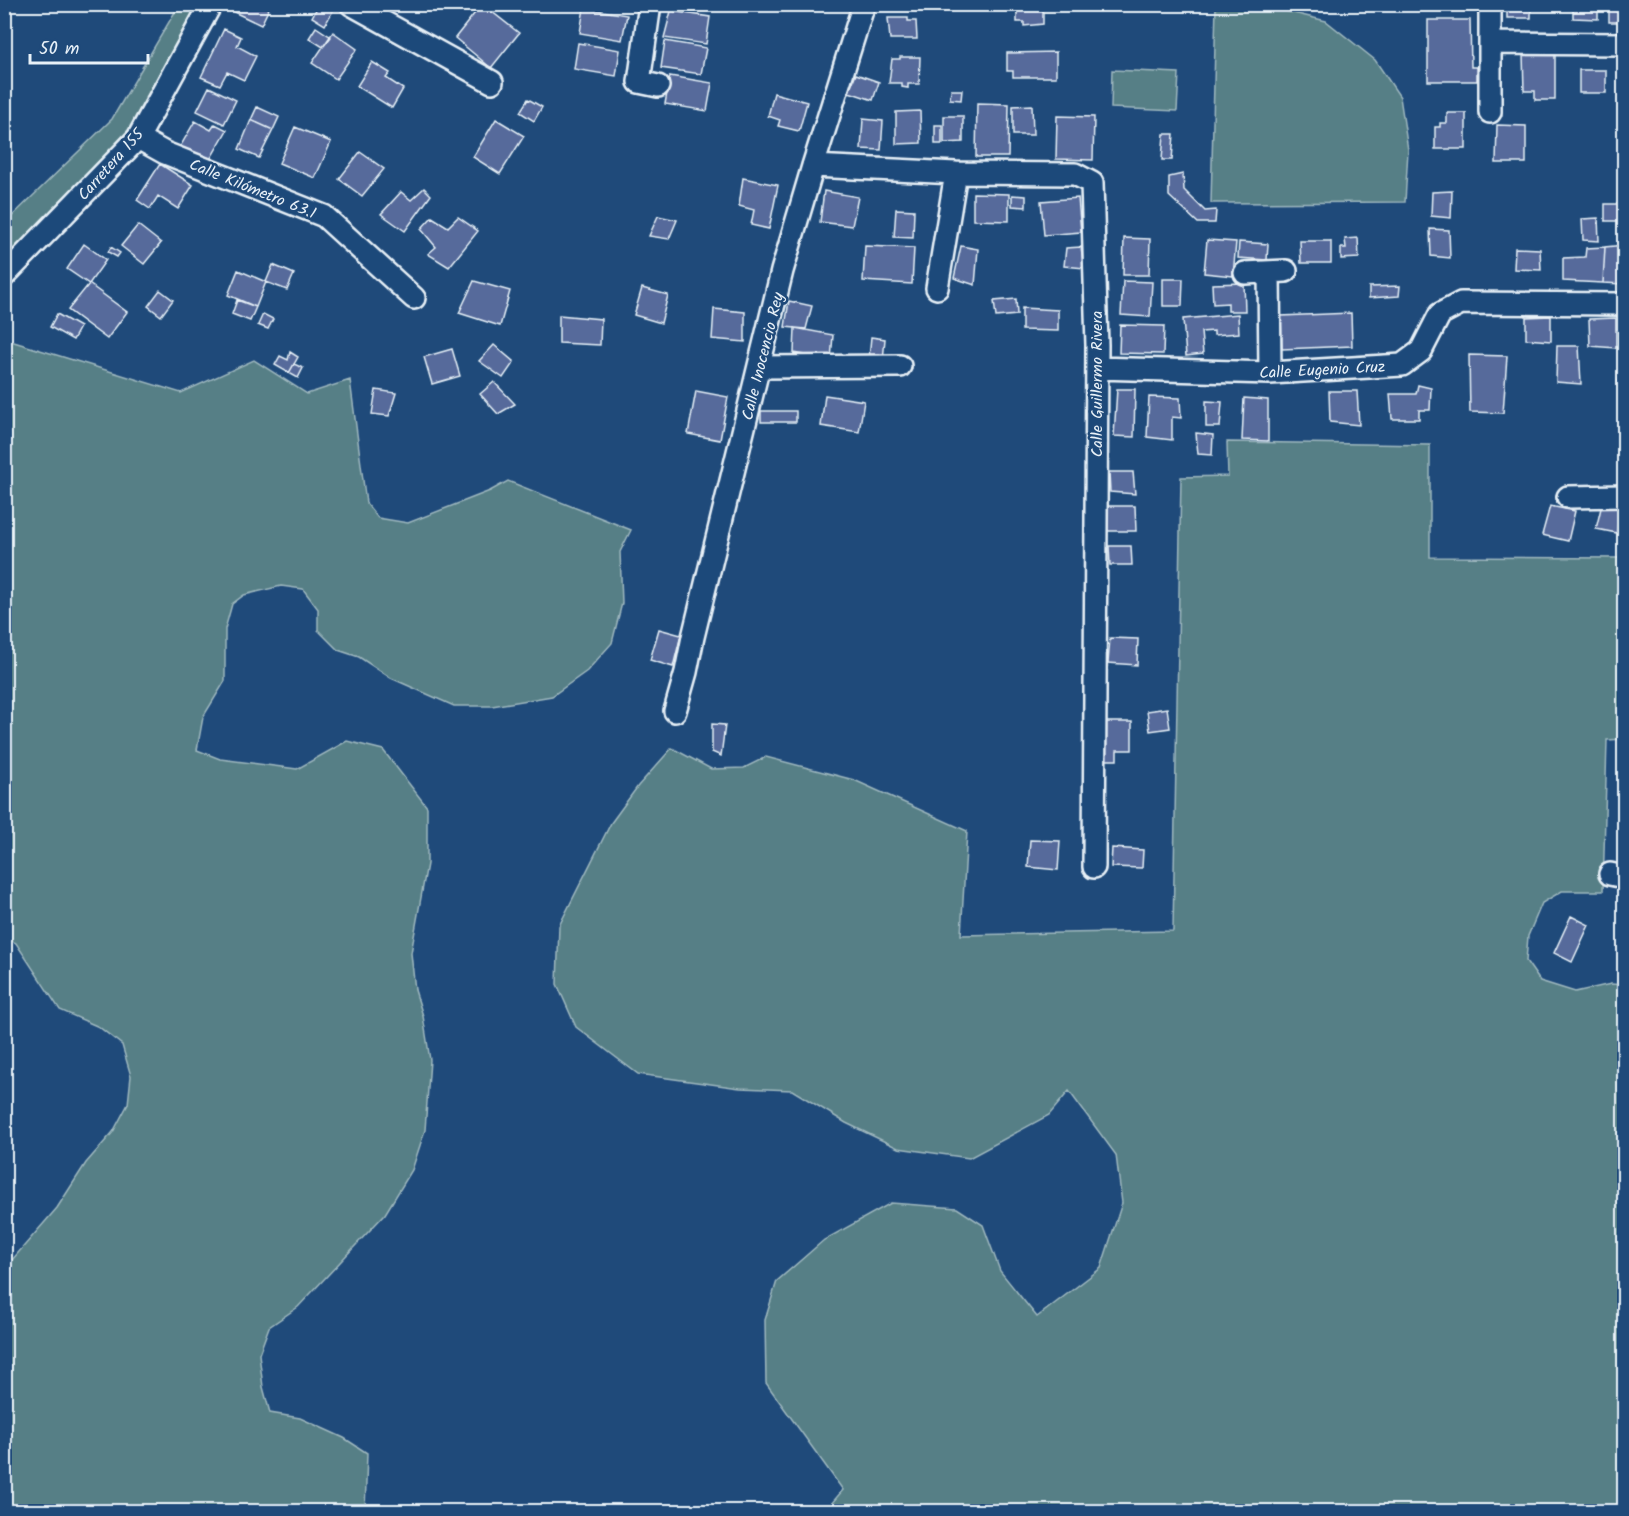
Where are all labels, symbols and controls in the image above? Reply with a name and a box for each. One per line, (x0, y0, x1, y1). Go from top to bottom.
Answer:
scale bar (30, 27, 148, 65)
text: 50 m (39, 35, 79, 64)
street label: Carretera 155 (72, 122, 151, 207)
street label: Calle Kilómetro 63.1 (185, 153, 320, 226)
street label: Calle Inocencio Rey (736, 289, 792, 423)
street label: Calle Guillermo Rivera (1085, 311, 1110, 457)
street label: Calle Eugenio Cruz (1258, 355, 1386, 386)

